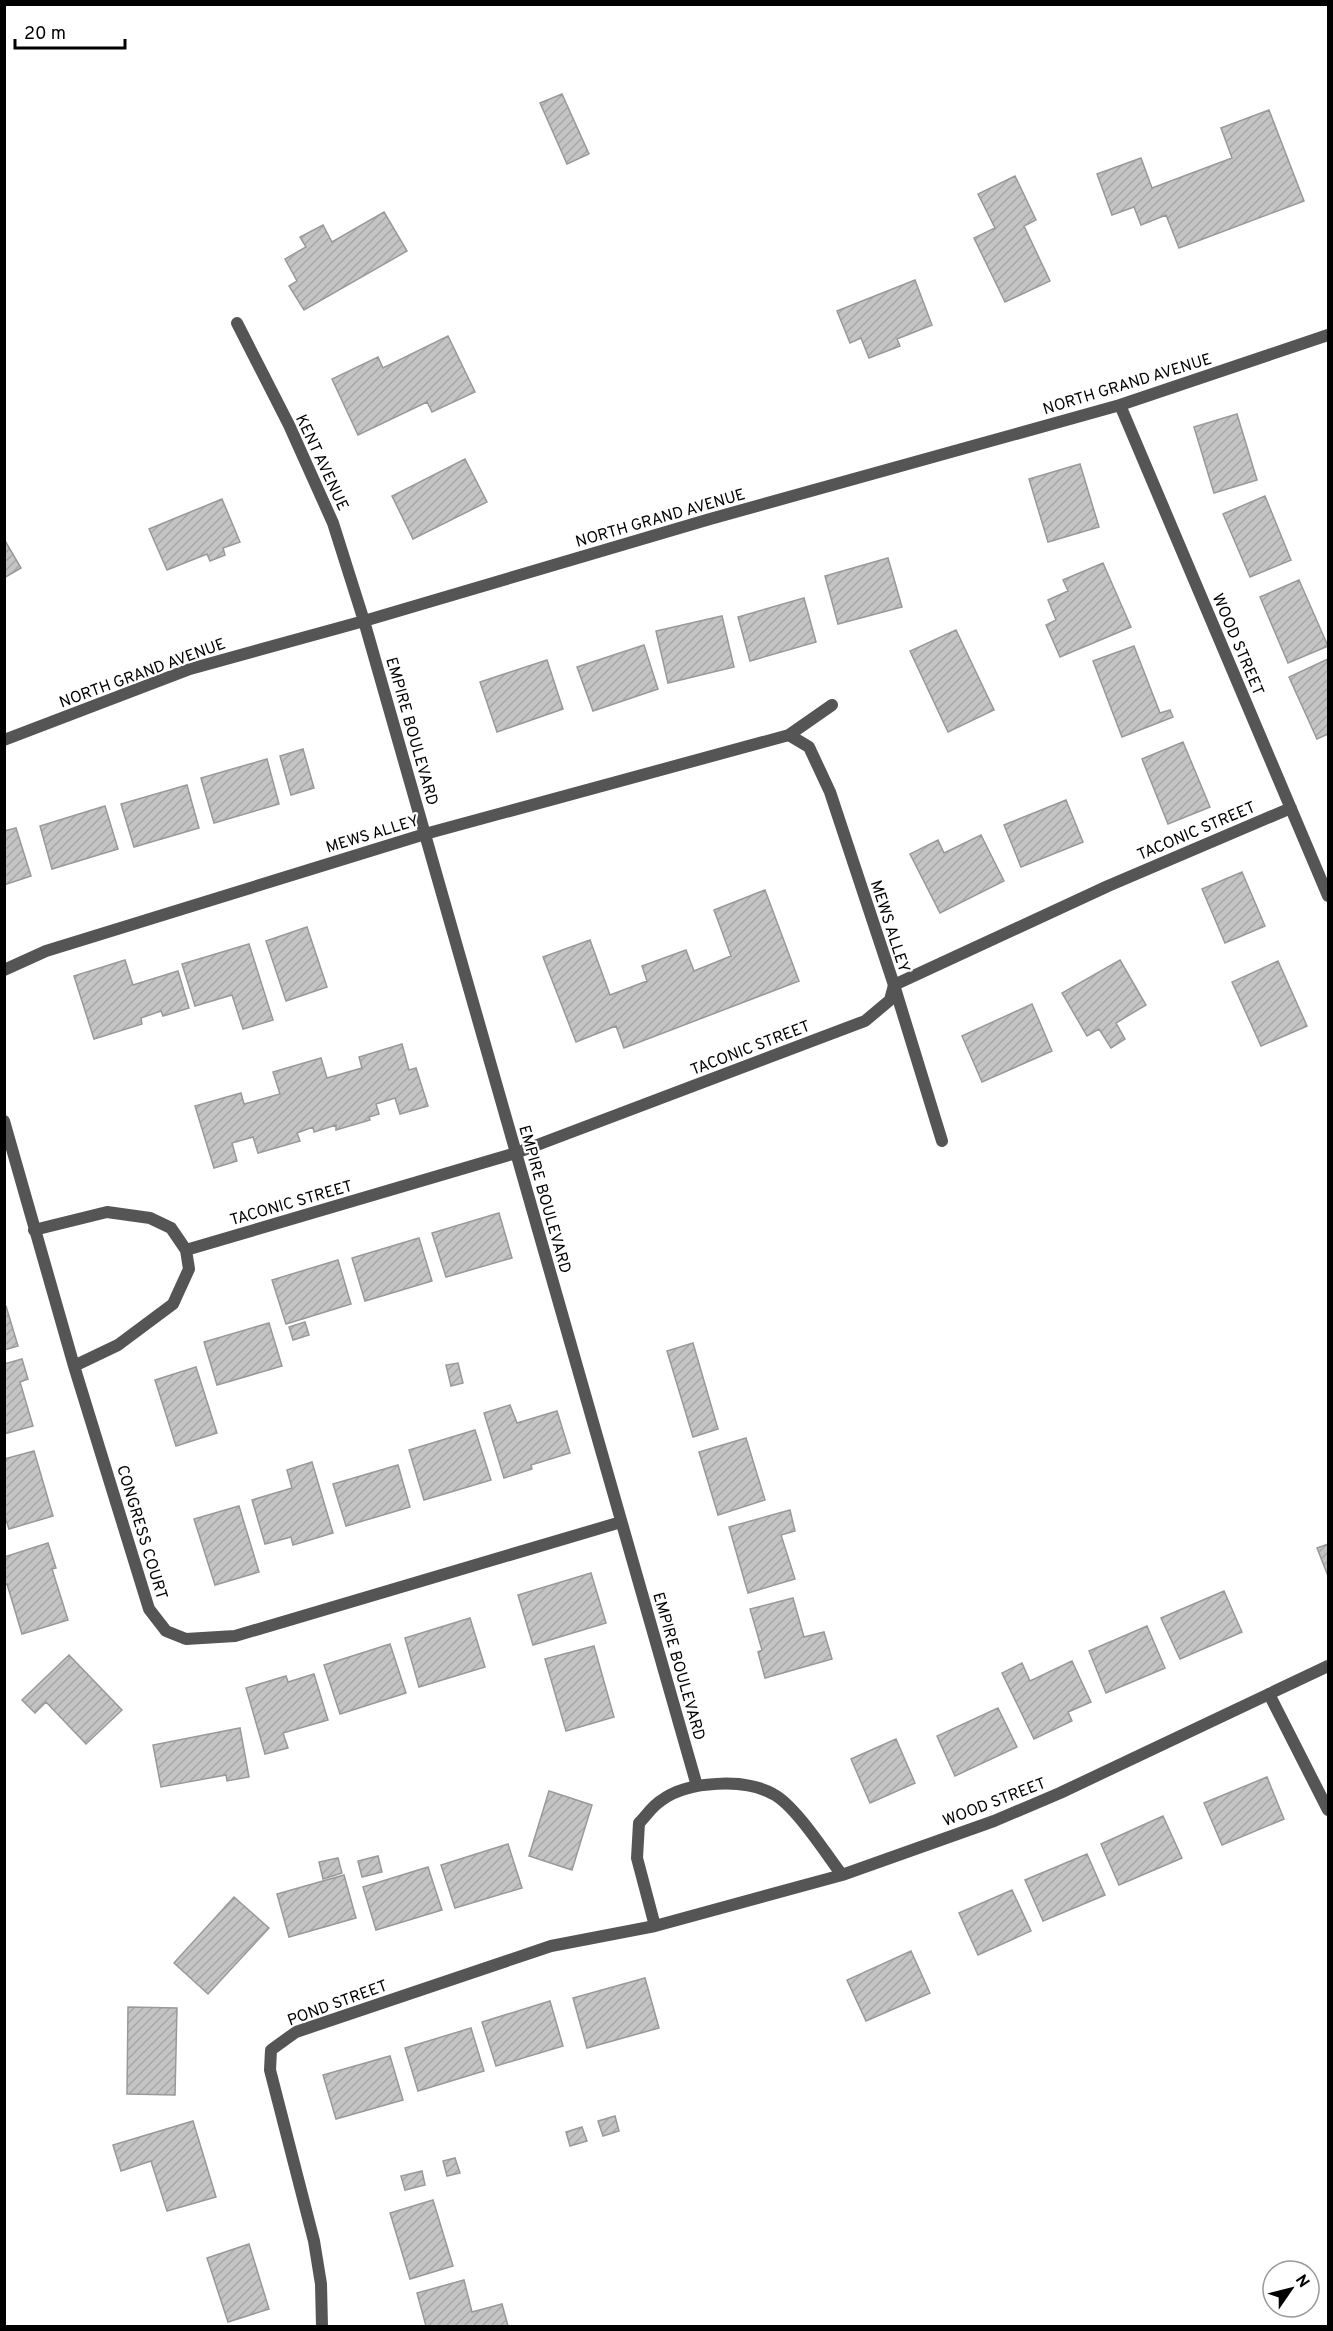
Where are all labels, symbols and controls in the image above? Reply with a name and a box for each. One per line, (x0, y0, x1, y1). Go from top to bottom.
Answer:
scale bar (15, 12, 124, 50)
text: 20 m (24, 23, 66, 46)
street label: NORTH GRAND AVENUE (1041, 350, 1214, 420)
street label: KENT AVENUE (290, 411, 352, 514)
street label: NORTH GRAND AVENUE (573, 485, 748, 553)
street label: WOOD STREET (1207, 591, 1268, 699)
street label: NORTH GRAND AVENUE (57, 634, 229, 713)
street label: EMPIRE BOULEVARD (380, 655, 442, 808)
street label: TACONIC STREET (1135, 798, 1259, 866)
street label: MEWS ALLEY (324, 811, 421, 859)
street label: MEWS ALLEY (865, 878, 913, 975)
street label: TACONIC STREET (688, 1017, 813, 1081)
street label: EMPIRE BOULEVARD (513, 1123, 575, 1276)
street label: TACONIC STREET (228, 1177, 355, 1231)
street label: CONGRESS COURT (111, 1463, 171, 1602)
street label: EMPIRE BOULEVARD (647, 1590, 709, 1743)
street label: WOOD STREET (940, 1774, 1049, 1832)
street label: POND STREET (285, 1976, 391, 2031)
north arrow (1261, 2259, 1321, 2319)
text: N (1290, 2271, 1313, 2292)

